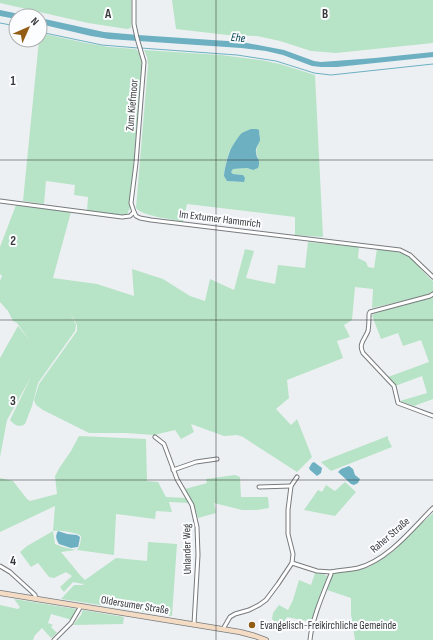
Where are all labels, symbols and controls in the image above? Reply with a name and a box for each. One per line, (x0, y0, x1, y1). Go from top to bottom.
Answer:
text: A (104, 6, 112, 22)
text: B (322, 6, 328, 22)
north arrow (8, 8, 48, 48)
text: N (28, 15, 41, 28)
water label: Ehe (230, 30, 246, 46)
text: 1 (10, 73, 16, 89)
street label: Zum Kiefmoor (123, 79, 141, 131)
street label: Im Extumer Hammrich (178, 208, 262, 230)
text: 2 (10, 233, 16, 249)
text: 3 (10, 393, 16, 409)
street label: Raher Straße (368, 515, 412, 555)
street label: Unlander Weg (180, 523, 194, 575)
text: 4 (10, 553, 16, 569)
street label: Oldersumer Straße (100, 593, 170, 617)
place label: Evangelisch-Freikirchliche Gemeinde (260, 619, 397, 632)
marker: Evangelisch-Freikirchliche Gemeinde (247, 620, 257, 630)

